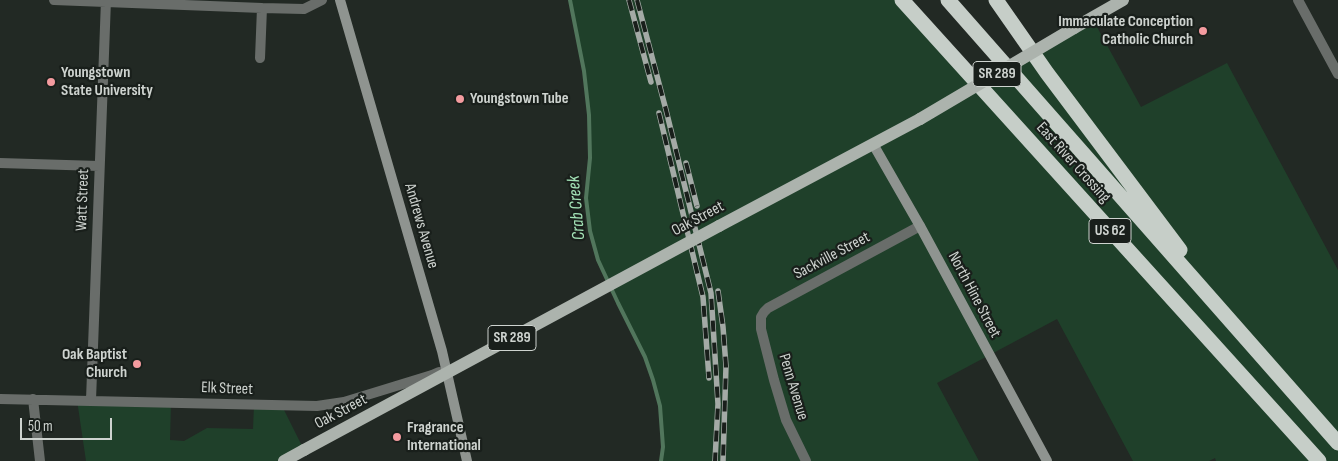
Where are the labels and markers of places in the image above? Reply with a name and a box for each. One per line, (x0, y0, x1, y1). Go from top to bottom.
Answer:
place label: Immaculate Conception Catholic Church (1058, 12, 1193, 50)
marker: Immaculate Conception Catholic Church (1197, 25, 1209, 37)
place label: Youngstown State University (61, 63, 153, 101)
marker: Youngstown State University (45, 76, 57, 88)
place label: Youngstown Tube (470, 89, 569, 109)
marker: Youngstown Tube (454, 93, 466, 105)
place label: Oak Baptist Church (62, 345, 127, 383)
marker: Oak Baptist Church (131, 358, 143, 370)
place label: Fragrance International (407, 418, 481, 456)
marker: Fragrance International (391, 431, 403, 443)

